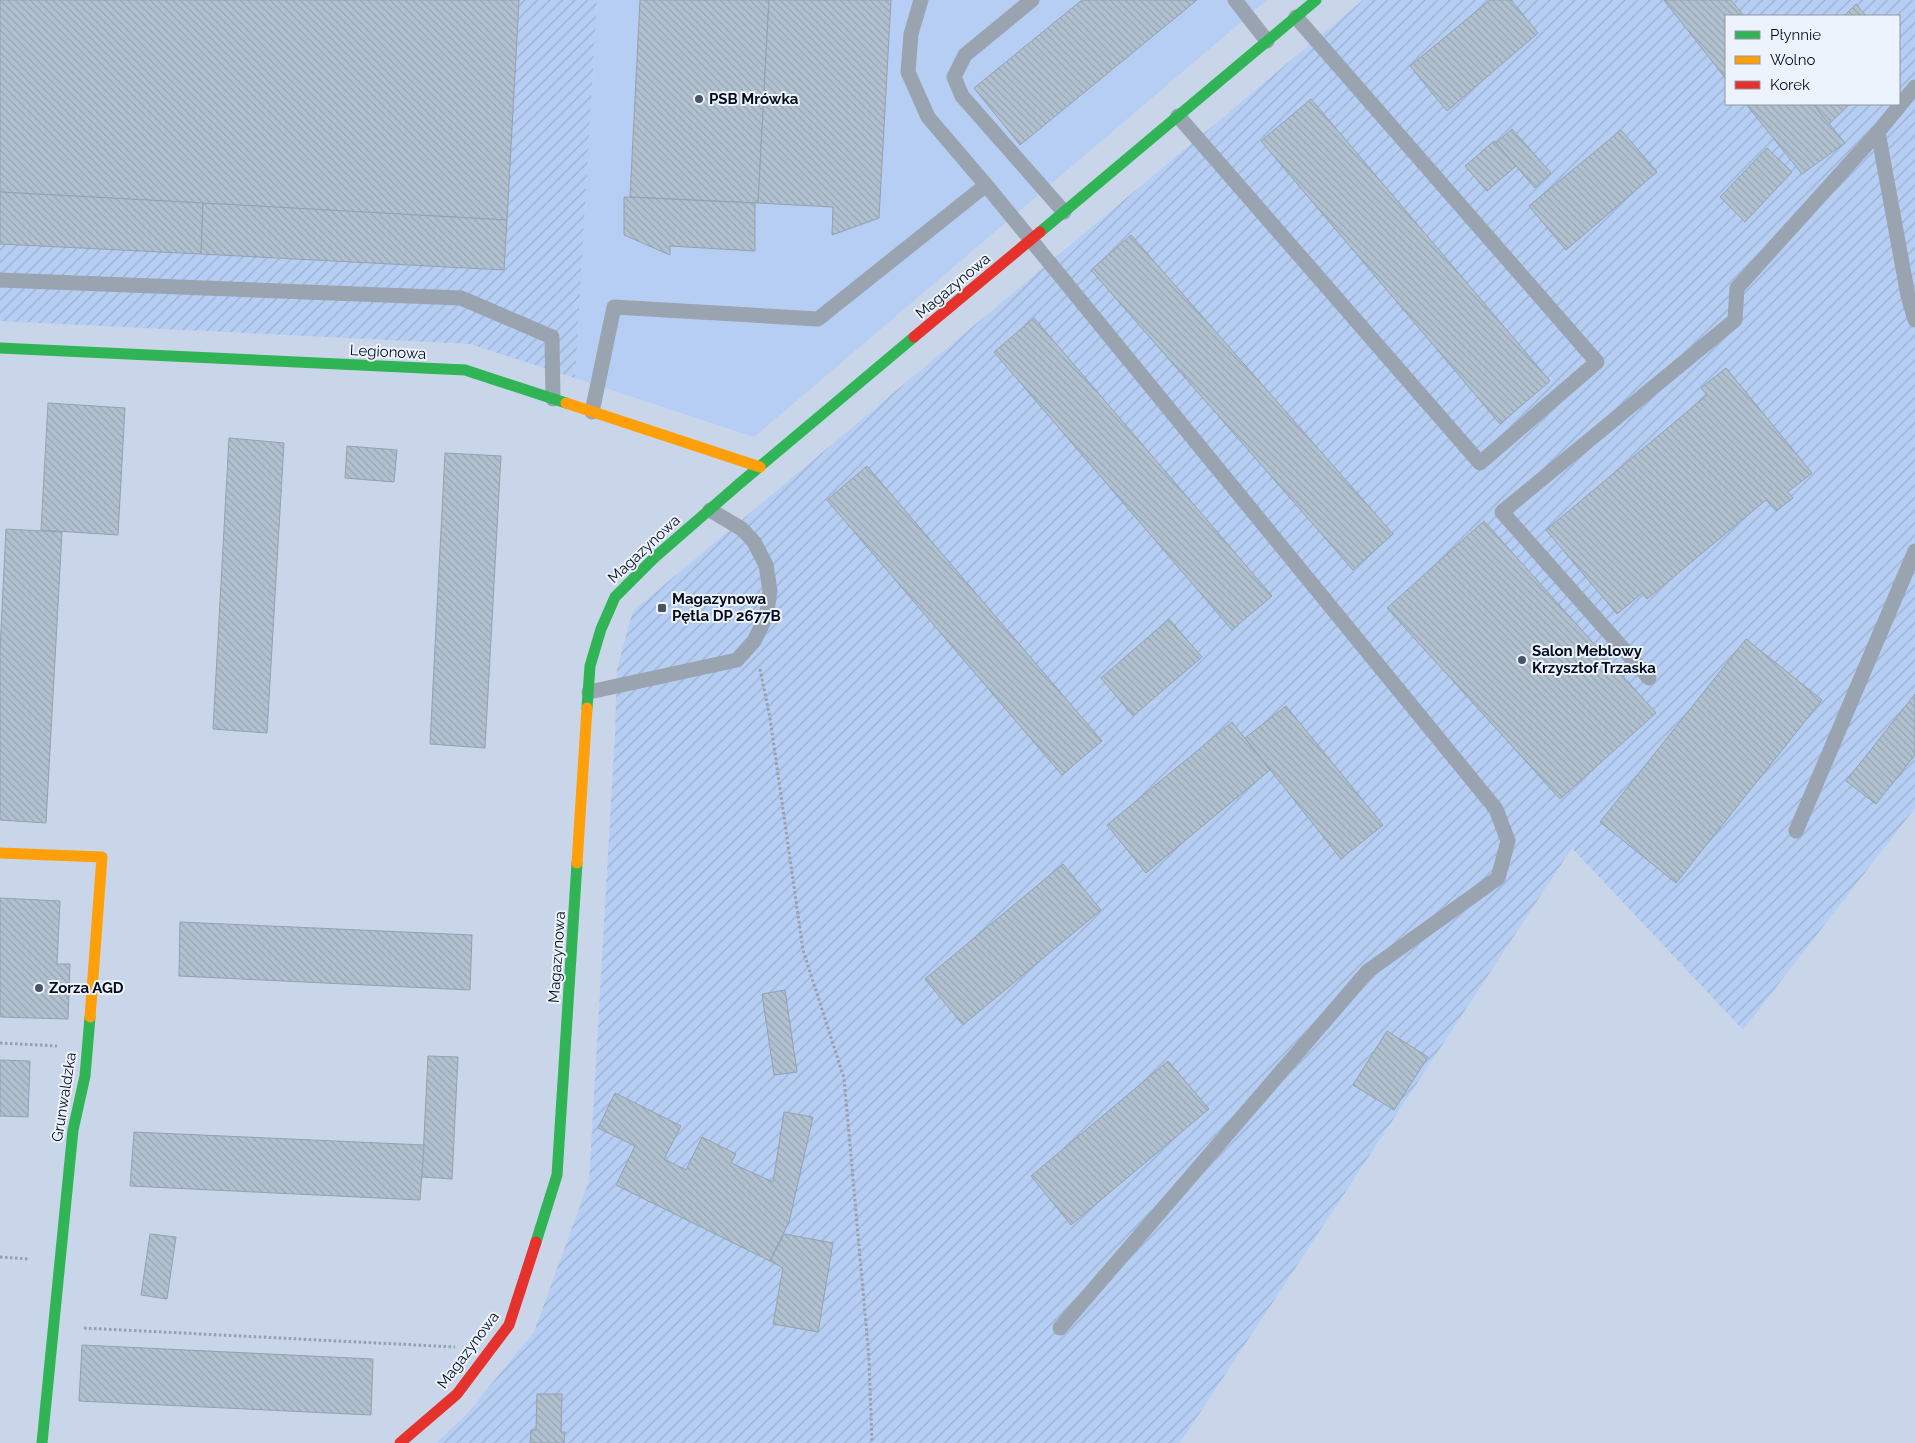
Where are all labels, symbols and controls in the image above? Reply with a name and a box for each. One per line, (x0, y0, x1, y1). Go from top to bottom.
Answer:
legend (1725, 15, 1900, 105)
text: Płynnie (1770, 26, 1821, 44)
text: Wolno (1770, 51, 1815, 69)
text: Korek (1770, 76, 1810, 94)
place label: PSB Mrówka (709, 90, 799, 108)
marker: PSB Mrówka (693, 93, 705, 105)
street label: Magazynowa (912, 250, 994, 322)
street label: Legionowa (349, 341, 427, 363)
street label: Magazynowa (604, 511, 684, 587)
place label: Magazynowa Pętla DP 2677B (672, 590, 781, 625)
marker: Magazynowa Pętla DP 2677B (656, 602, 668, 614)
place label: Salon Meblowy Krzysztof Trzaska (1532, 642, 1656, 677)
marker: Salon Meblowy Krzysztof Trzaska (1516, 654, 1528, 666)
street label: Magazynowa (545, 911, 569, 1003)
place label: Zorza AGD (49, 979, 124, 997)
marker: Zorza AGD (33, 982, 45, 994)
street label: Grunwaldzka (48, 1051, 80, 1143)
street label: Magazynowa (433, 1308, 503, 1392)

